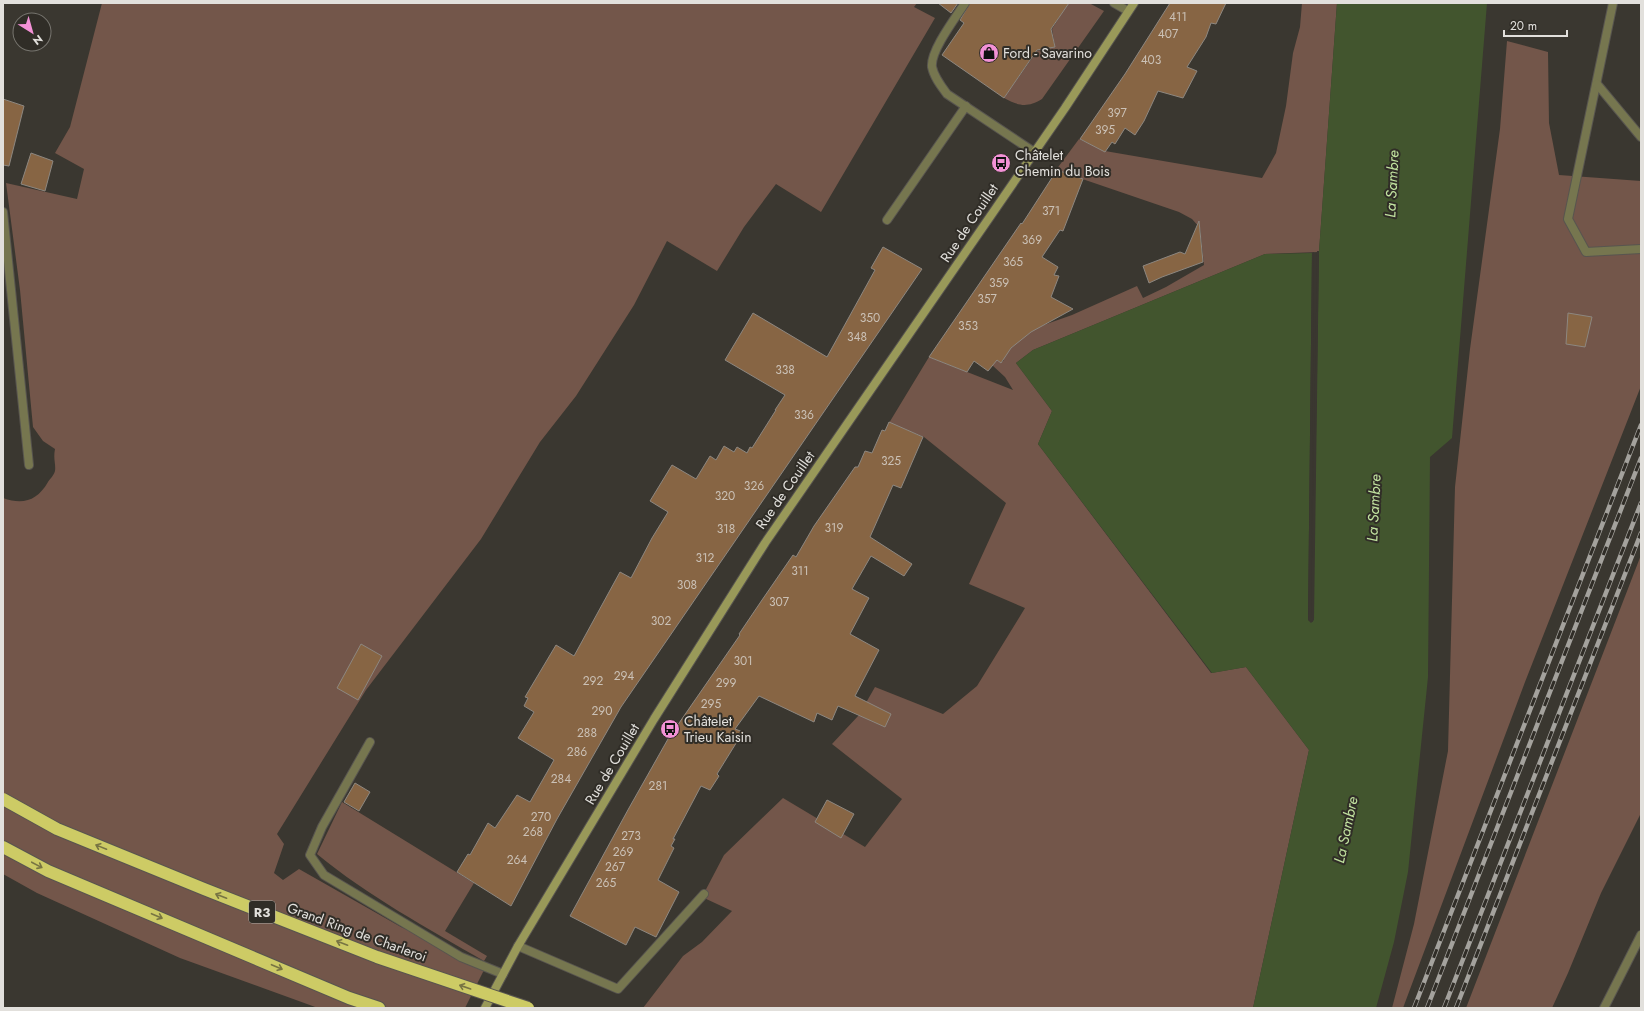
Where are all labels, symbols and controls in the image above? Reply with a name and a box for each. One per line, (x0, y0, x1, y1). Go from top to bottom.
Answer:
house number: 411 (1169, 8, 1187, 26)
north arrow (12, 12, 52, 52)
scale bar (1504, 12, 1567, 38)
text: 20 m (1510, 17, 1537, 35)
house number: 407 (1158, 25, 1179, 43)
text: N (30, 31, 46, 49)
shop icon: Ford - Savarino (978, 42, 1000, 64)
place label: Ford - Savarino (1003, 43, 1092, 63)
house number: 403 (1141, 51, 1162, 69)
house number: 397 (1107, 104, 1127, 122)
house number: 395 (1095, 121, 1115, 139)
place label: Châtelet Chemin du Bois (1015, 145, 1110, 181)
water label: La Sambre (1379, 149, 1405, 218)
bus stop icon: Châtelet Chemin du Bois (990, 152, 1012, 174)
street label: Rue de Couillet (935, 179, 1003, 266)
house number: 371 (1042, 202, 1060, 220)
house number: 369 (1022, 231, 1042, 249)
house number: 365 (1003, 253, 1023, 271)
house number: 359 (989, 274, 1009, 292)
house number: 357 (977, 290, 998, 308)
house number: 350 (860, 309, 880, 327)
house number: 353 (958, 317, 978, 335)
house number: 348 (847, 328, 867, 346)
house number: 338 (775, 361, 795, 379)
house number: 336 (794, 406, 814, 424)
street label: Rue de Couillet (751, 446, 820, 533)
house number: 325 (881, 452, 901, 470)
water label: La Sambre (1361, 473, 1387, 542)
house number: 326 (744, 477, 764, 495)
house number: 320 (715, 487, 735, 505)
house number: 319 (825, 519, 844, 537)
house number: 318 (717, 520, 735, 538)
house number: 312 (696, 549, 715, 567)
house number: 311 (791, 562, 809, 580)
house number: 308 (677, 576, 697, 594)
house number: 307 (769, 593, 790, 611)
house number: 302 (651, 612, 671, 630)
house number: 301 (733, 652, 753, 670)
house number: 294 (614, 667, 634, 685)
house number: 292 (583, 672, 603, 690)
house number: 299 (716, 674, 736, 692)
house number: 295 (701, 695, 721, 713)
house number: 290 (592, 702, 612, 720)
place label: Châtelet Trieu Kaisin (684, 711, 752, 747)
bus stop icon: Châtelet Trieu Kaisin (659, 718, 681, 740)
street label: Rue de Couillet (580, 719, 644, 808)
house number: 288 (577, 724, 597, 742)
house number: 286 (567, 743, 587, 761)
house number: 284 (551, 770, 571, 788)
house number: 281 (649, 777, 667, 795)
water label: La Sambre (1328, 794, 1364, 865)
house number: 270 (531, 808, 551, 826)
house number: 268 (523, 823, 543, 841)
house number: 273 (621, 827, 641, 845)
one-way arrow (95, 843, 107, 850)
house number: 269 (613, 843, 633, 861)
house number: 264 (507, 851, 527, 869)
house number: 267 (605, 858, 626, 876)
one-way arrow (31, 862, 43, 870)
house number: 265 (596, 874, 616, 892)
one-way arrow (216, 892, 228, 900)
street label: Grand Ring de Charleroi (284, 897, 430, 967)
road number: R3 (249, 901, 275, 923)
one-way arrow (151, 913, 163, 921)
one-way arrow (337, 939, 349, 947)
one-way arrow (270, 964, 282, 971)
one-way arrow (459, 982, 471, 990)

